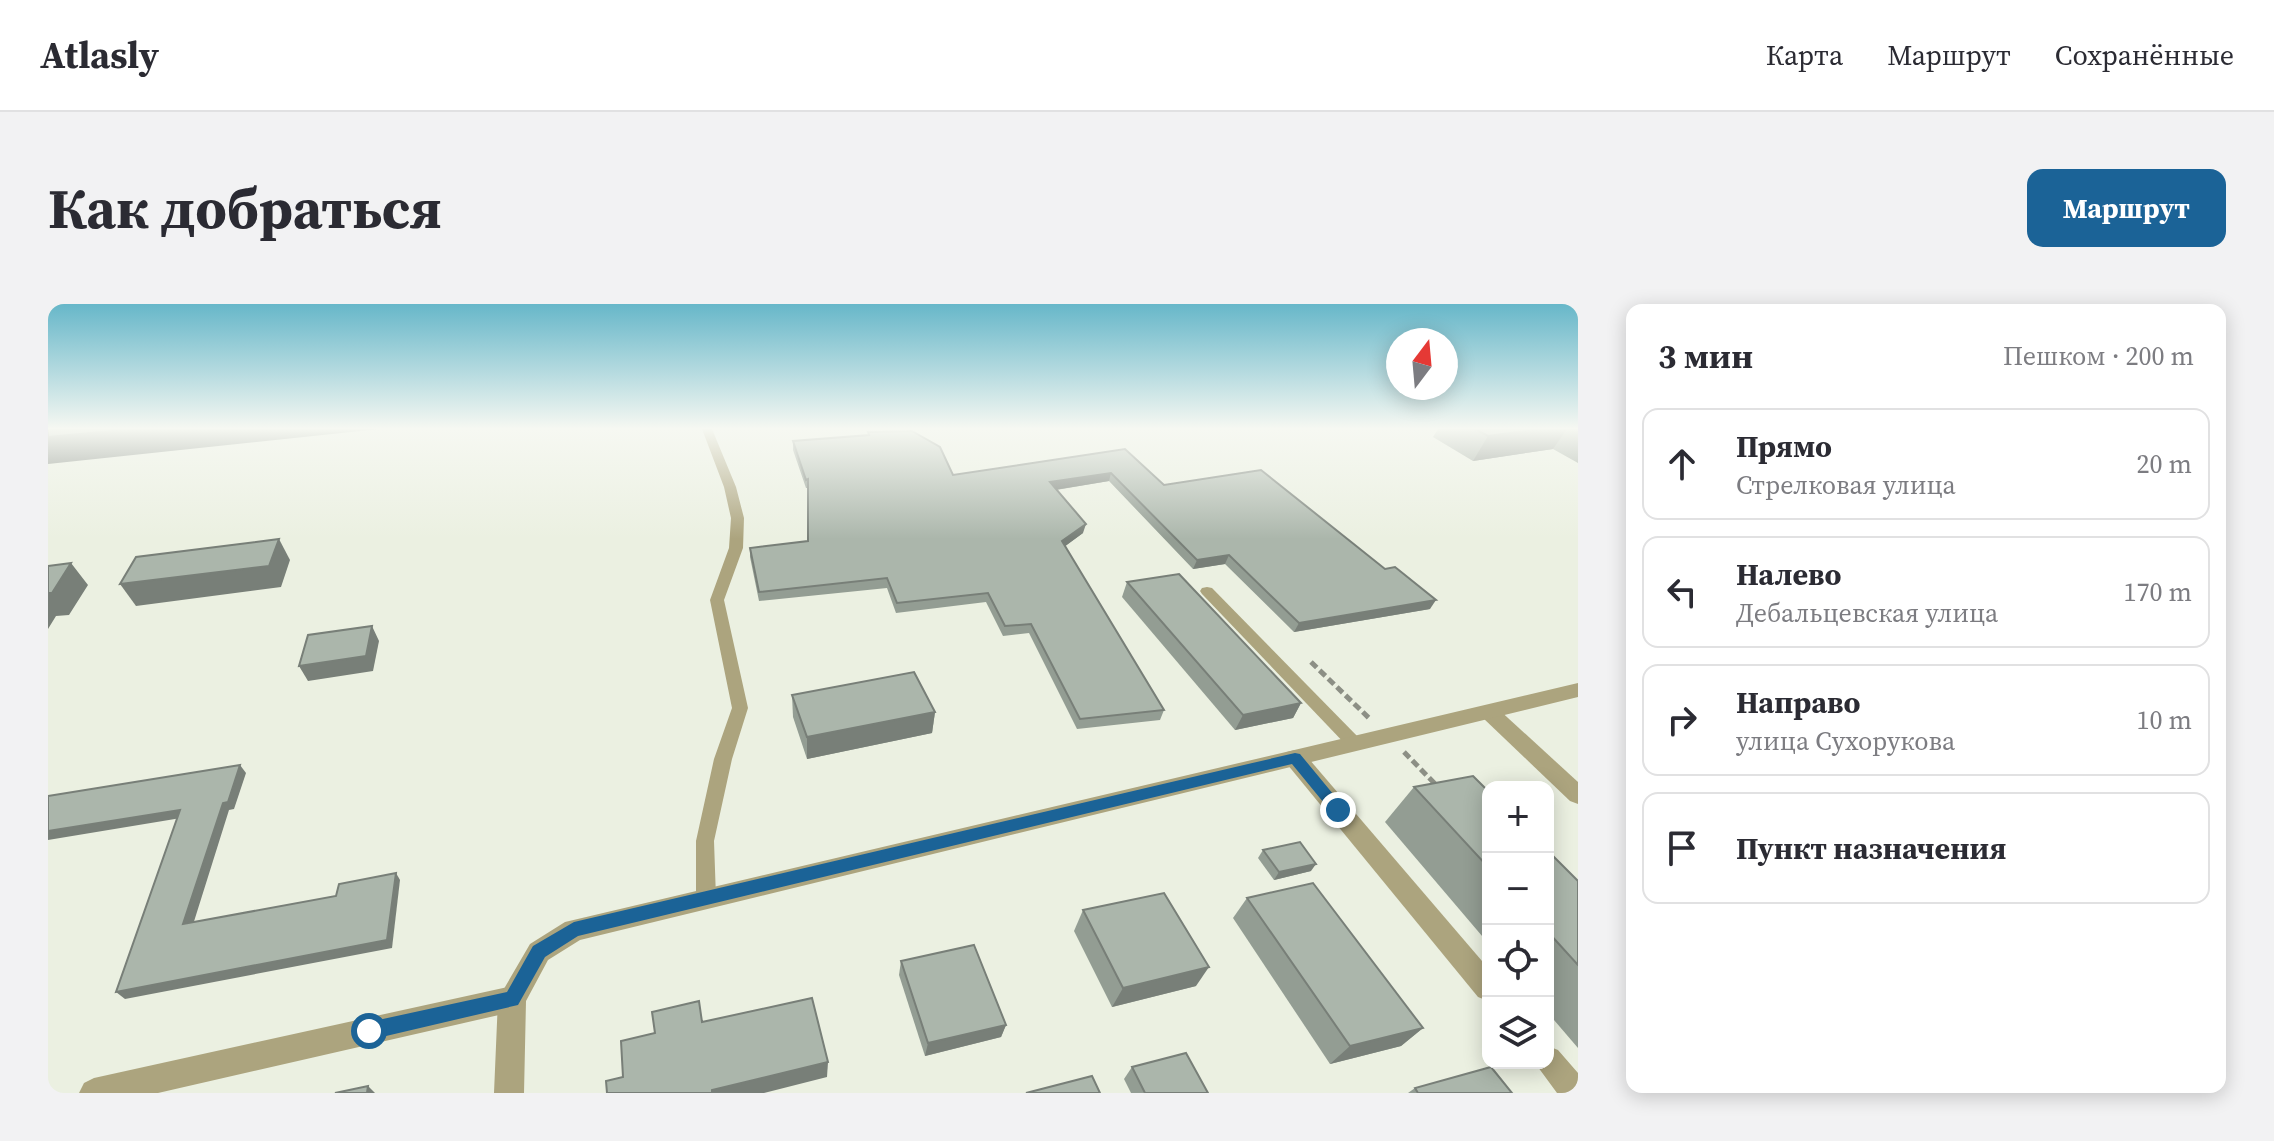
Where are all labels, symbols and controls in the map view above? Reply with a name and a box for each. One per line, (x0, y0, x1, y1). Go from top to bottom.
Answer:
text: Atlasly (40, 29, 159, 81)
text: Карта (1766, 36, 1843, 74)
text: Маршрут (1887, 36, 2011, 74)
text: Сохранённые (2055, 36, 2234, 74)
button: Маршрут (2027, 169, 2226, 247)
text: Как добраться (48, 170, 442, 247)
north arrow (1386, 328, 1458, 400)
text: 3 мин (1658, 333, 1753, 379)
text: Пешком · 200 m (2003, 338, 2194, 374)
text: Прямо (1736, 426, 1832, 467)
icon: ahead (1660, 442, 1704, 486)
text: 20 m (2137, 446, 2192, 482)
text: Стрелковая улица (1736, 467, 1956, 503)
text: Налево (1736, 554, 1841, 595)
icon: left (1660, 570, 1704, 614)
text: 170 m (2124, 574, 2192, 610)
text: Дебальцевская улица (1736, 595, 1998, 631)
text: Направо (1736, 682, 1860, 723)
icon: right (1660, 698, 1704, 742)
text: 10 m (2137, 702, 2192, 738)
text: улица Сухорукова (1736, 723, 1955, 759)
map controls (1482, 781, 1554, 1069)
button: + (1482, 781, 1554, 853)
route end (1320, 792, 1356, 828)
icon: arrive (1660, 826, 1704, 870)
text: Пункт назначения (1736, 828, 2006, 869)
button: − (1482, 853, 1554, 925)
button: locate (1482, 925, 1554, 997)
button: layers (1482, 997, 1554, 1069)
route start (351, 1013, 387, 1049)

